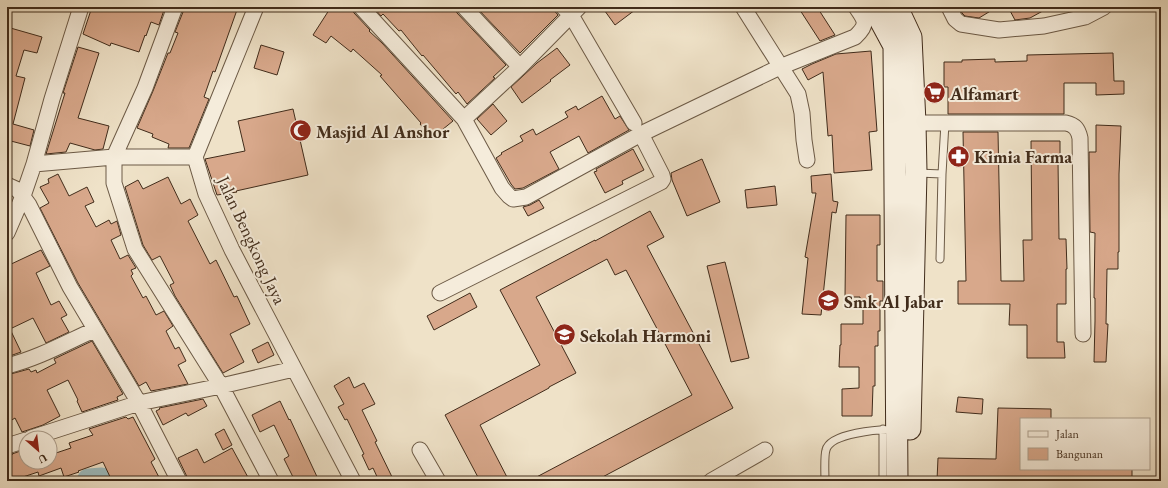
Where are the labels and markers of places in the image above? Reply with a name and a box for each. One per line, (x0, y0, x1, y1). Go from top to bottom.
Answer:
supermarket icon: Alfamart (922, 80, 948, 106)
place label: Alfamart (949, 82, 1019, 105)
mosque icon: Masjid Al Anshor (287, 118, 313, 144)
place label: Masjid Al Anshor (316, 120, 450, 143)
pharmacy icon: Kimia Farma (946, 143, 972, 169)
place label: Kimia Farma (974, 145, 1072, 168)
school or university icon: Smk Al Jabar (816, 288, 842, 314)
place label: Smk Al Jabar (844, 290, 944, 313)
school or university icon: Sekolah Harmoni (552, 322, 578, 348)
place label: Sekolah Harmoni (580, 324, 712, 347)

